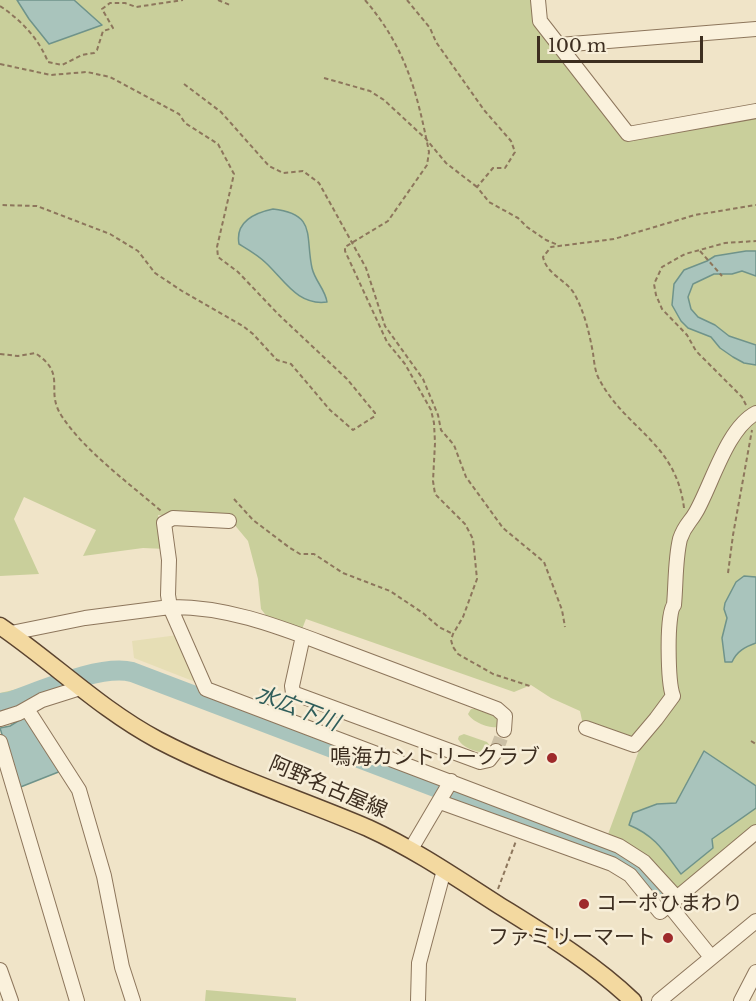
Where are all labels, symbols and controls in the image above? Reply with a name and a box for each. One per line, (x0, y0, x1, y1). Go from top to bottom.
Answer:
scale bar (540, 24, 706, 62)
text: 100 m (548, 35, 606, 57)
water label: 水広下川 (251, 681, 343, 737)
place label: 鳴海カントリークラブ (330, 745, 540, 771)
marker: 鳴海カントリークラブ (545, 751, 559, 765)
street label: 阿野名古屋線 (265, 752, 391, 824)
place label: コーポひまわり (596, 891, 743, 917)
marker: コーポひまわり (577, 897, 591, 911)
place label: ファミリーマート (488, 925, 656, 951)
marker: ファミリーマート (661, 931, 675, 945)

